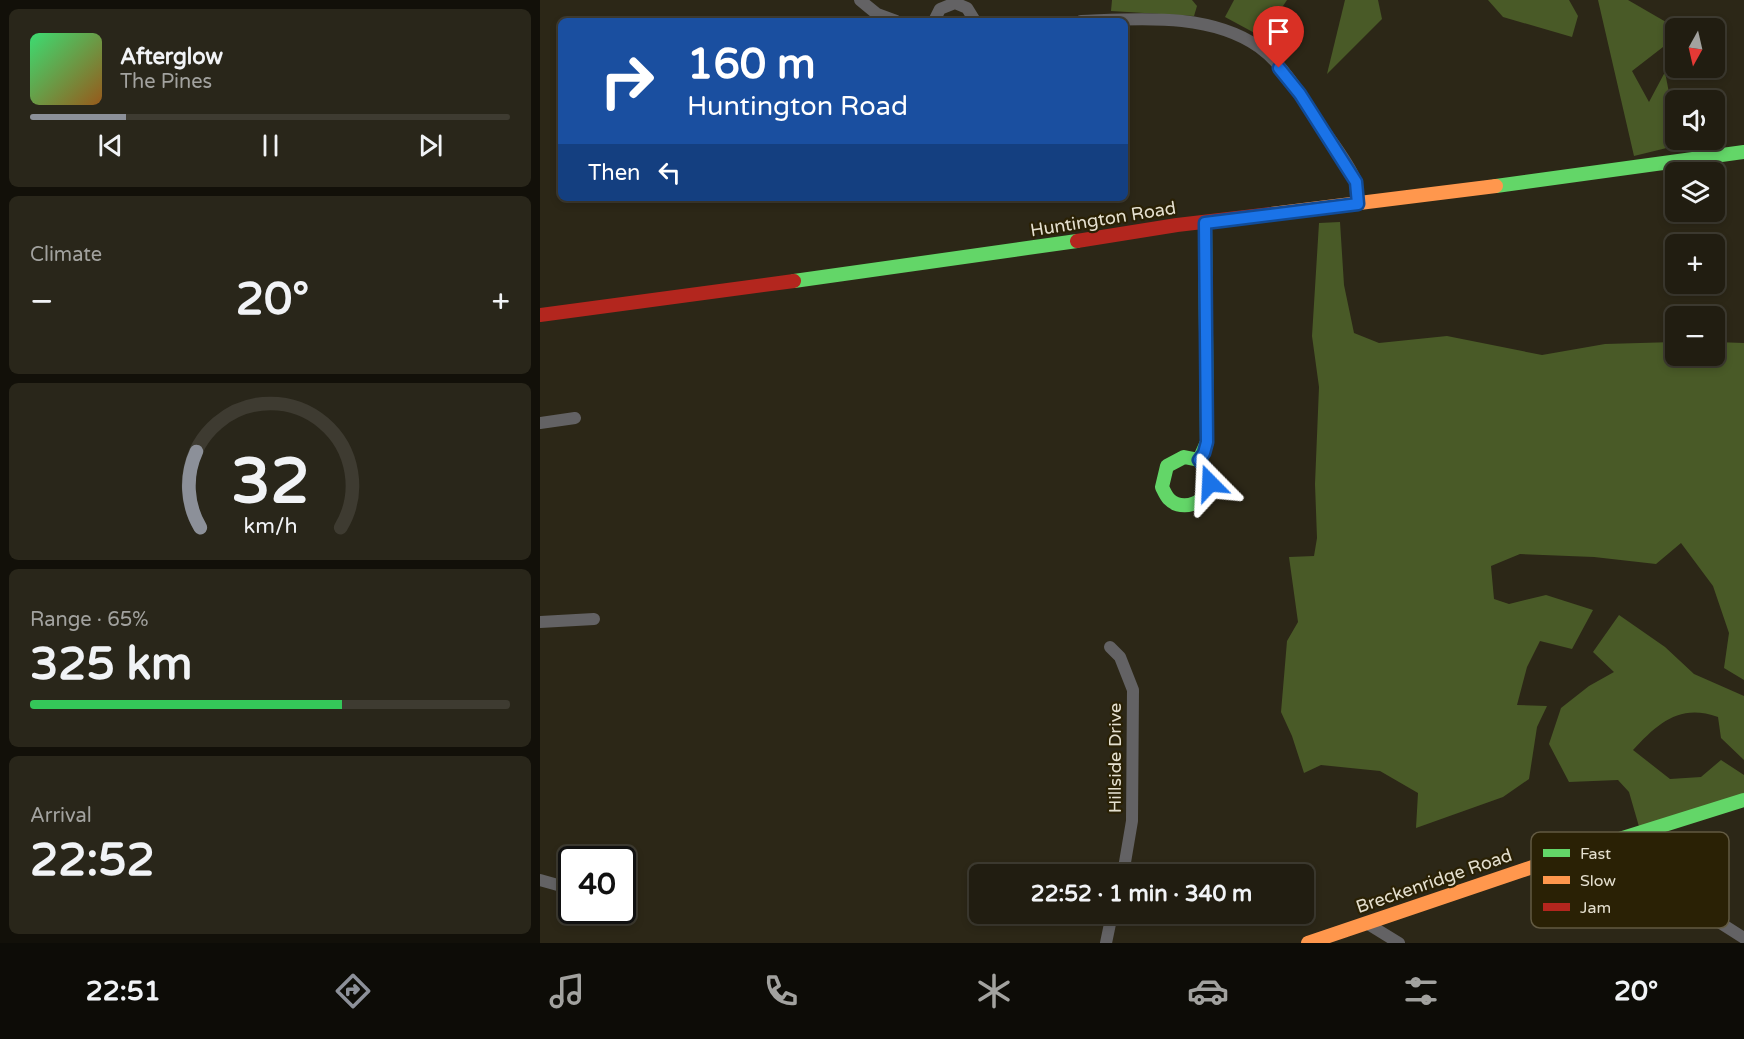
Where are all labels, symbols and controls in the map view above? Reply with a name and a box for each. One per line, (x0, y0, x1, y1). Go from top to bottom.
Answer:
pin (1253, 6, 1304, 68)
icon: arrive (1262, 15, 1295, 48)
north arrow (1665, 18, 1725, 78)
map controls (1665, 18, 1725, 366)
text: 160 m (687, 39, 816, 90)
icon: right (588, 42, 666, 120)
text: Afterglow (120, 44, 223, 70)
text: The Pines (120, 70, 212, 94)
text: Huntington Road (687, 90, 908, 123)
button: sound (1665, 90, 1725, 150)
icon: previous (94, 129, 127, 162)
icon: pause (254, 129, 287, 162)
icon: next (414, 129, 447, 162)
icon: left (653, 156, 686, 189)
text: Then (588, 160, 641, 186)
button: layers (1665, 162, 1725, 222)
street label: Huntington Road (1029, 197, 1177, 241)
button: + (1665, 234, 1725, 294)
text: Climate (30, 243, 102, 267)
text: 20° (236, 273, 309, 327)
text: − (30, 282, 54, 321)
text: + (491, 282, 510, 321)
button: − (1665, 306, 1725, 366)
text: 32 (231, 446, 309, 521)
position arrow (1178, 451, 1242, 515)
text: km/h (243, 514, 297, 540)
text: Range · 65% (30, 608, 149, 632)
text: 325 km (30, 638, 192, 692)
street label: Hillside Drive (1104, 703, 1126, 813)
text: Arrival (30, 804, 92, 828)
legend (1531, 832, 1729, 928)
text: 22:52 (30, 834, 155, 888)
street label: Breckenridge Road (1353, 844, 1515, 918)
text: Fast (1580, 844, 1611, 864)
speed limit sign: 40 (558, 846, 636, 924)
text: Slow (1580, 871, 1616, 891)
text: 22:52 · 1 min · 340 m (1031, 881, 1252, 907)
text: Jam (1580, 898, 1611, 918)
icon: directions (332, 970, 374, 1012)
icon: music (546, 970, 588, 1012)
icon: phone (760, 970, 802, 1012)
icon: climate (973, 970, 1015, 1012)
icon: car (1187, 970, 1229, 1012)
icon: filters (1400, 970, 1442, 1012)
text: 22:51 (86, 975, 161, 1008)
text: 20° (1614, 975, 1658, 1008)

